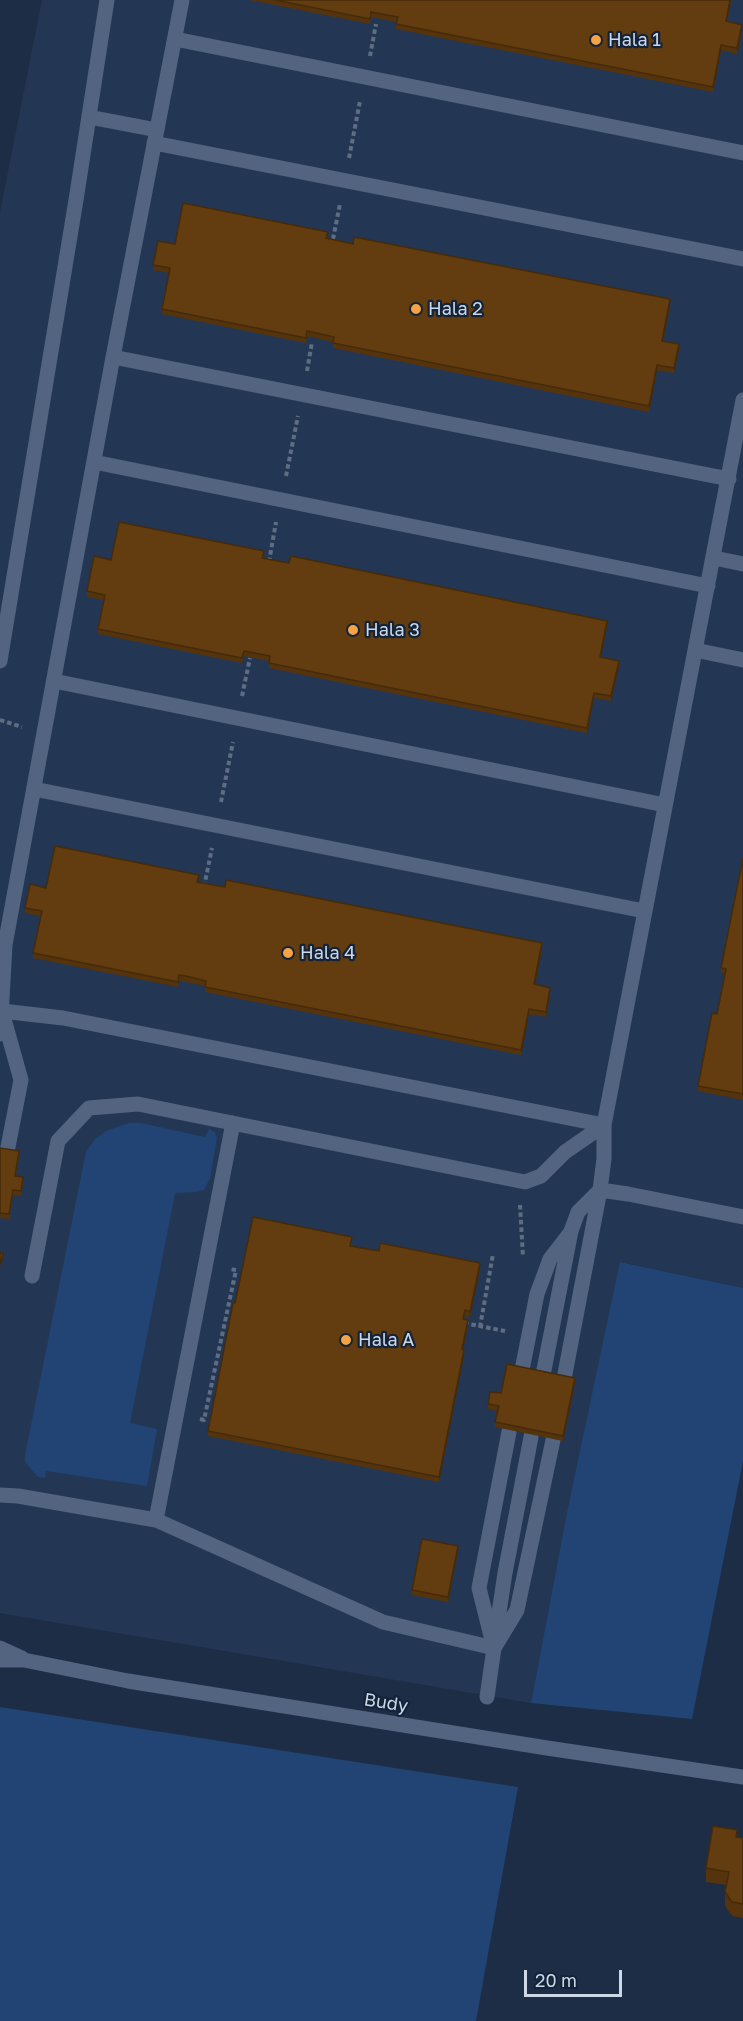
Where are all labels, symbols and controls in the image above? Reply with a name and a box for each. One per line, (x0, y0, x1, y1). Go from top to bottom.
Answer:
place label: Hala 1 (608, 29, 661, 51)
marker: Hala 1 (589, 33, 603, 47)
place label: Hala 2 (428, 298, 483, 320)
marker: Hala 2 (409, 302, 423, 316)
place label: Hala 3 (365, 619, 420, 641)
marker: Hala 3 (346, 623, 360, 637)
place label: Hala 4 (300, 942, 355, 964)
marker: Hala 4 (281, 946, 295, 960)
place label: Hala A (358, 1329, 414, 1351)
marker: Hala A (339, 1333, 353, 1347)
street label: Budy (363, 1689, 409, 1717)
scale bar (527, 1958, 624, 1996)
text: 20 m (535, 1969, 577, 1991)

